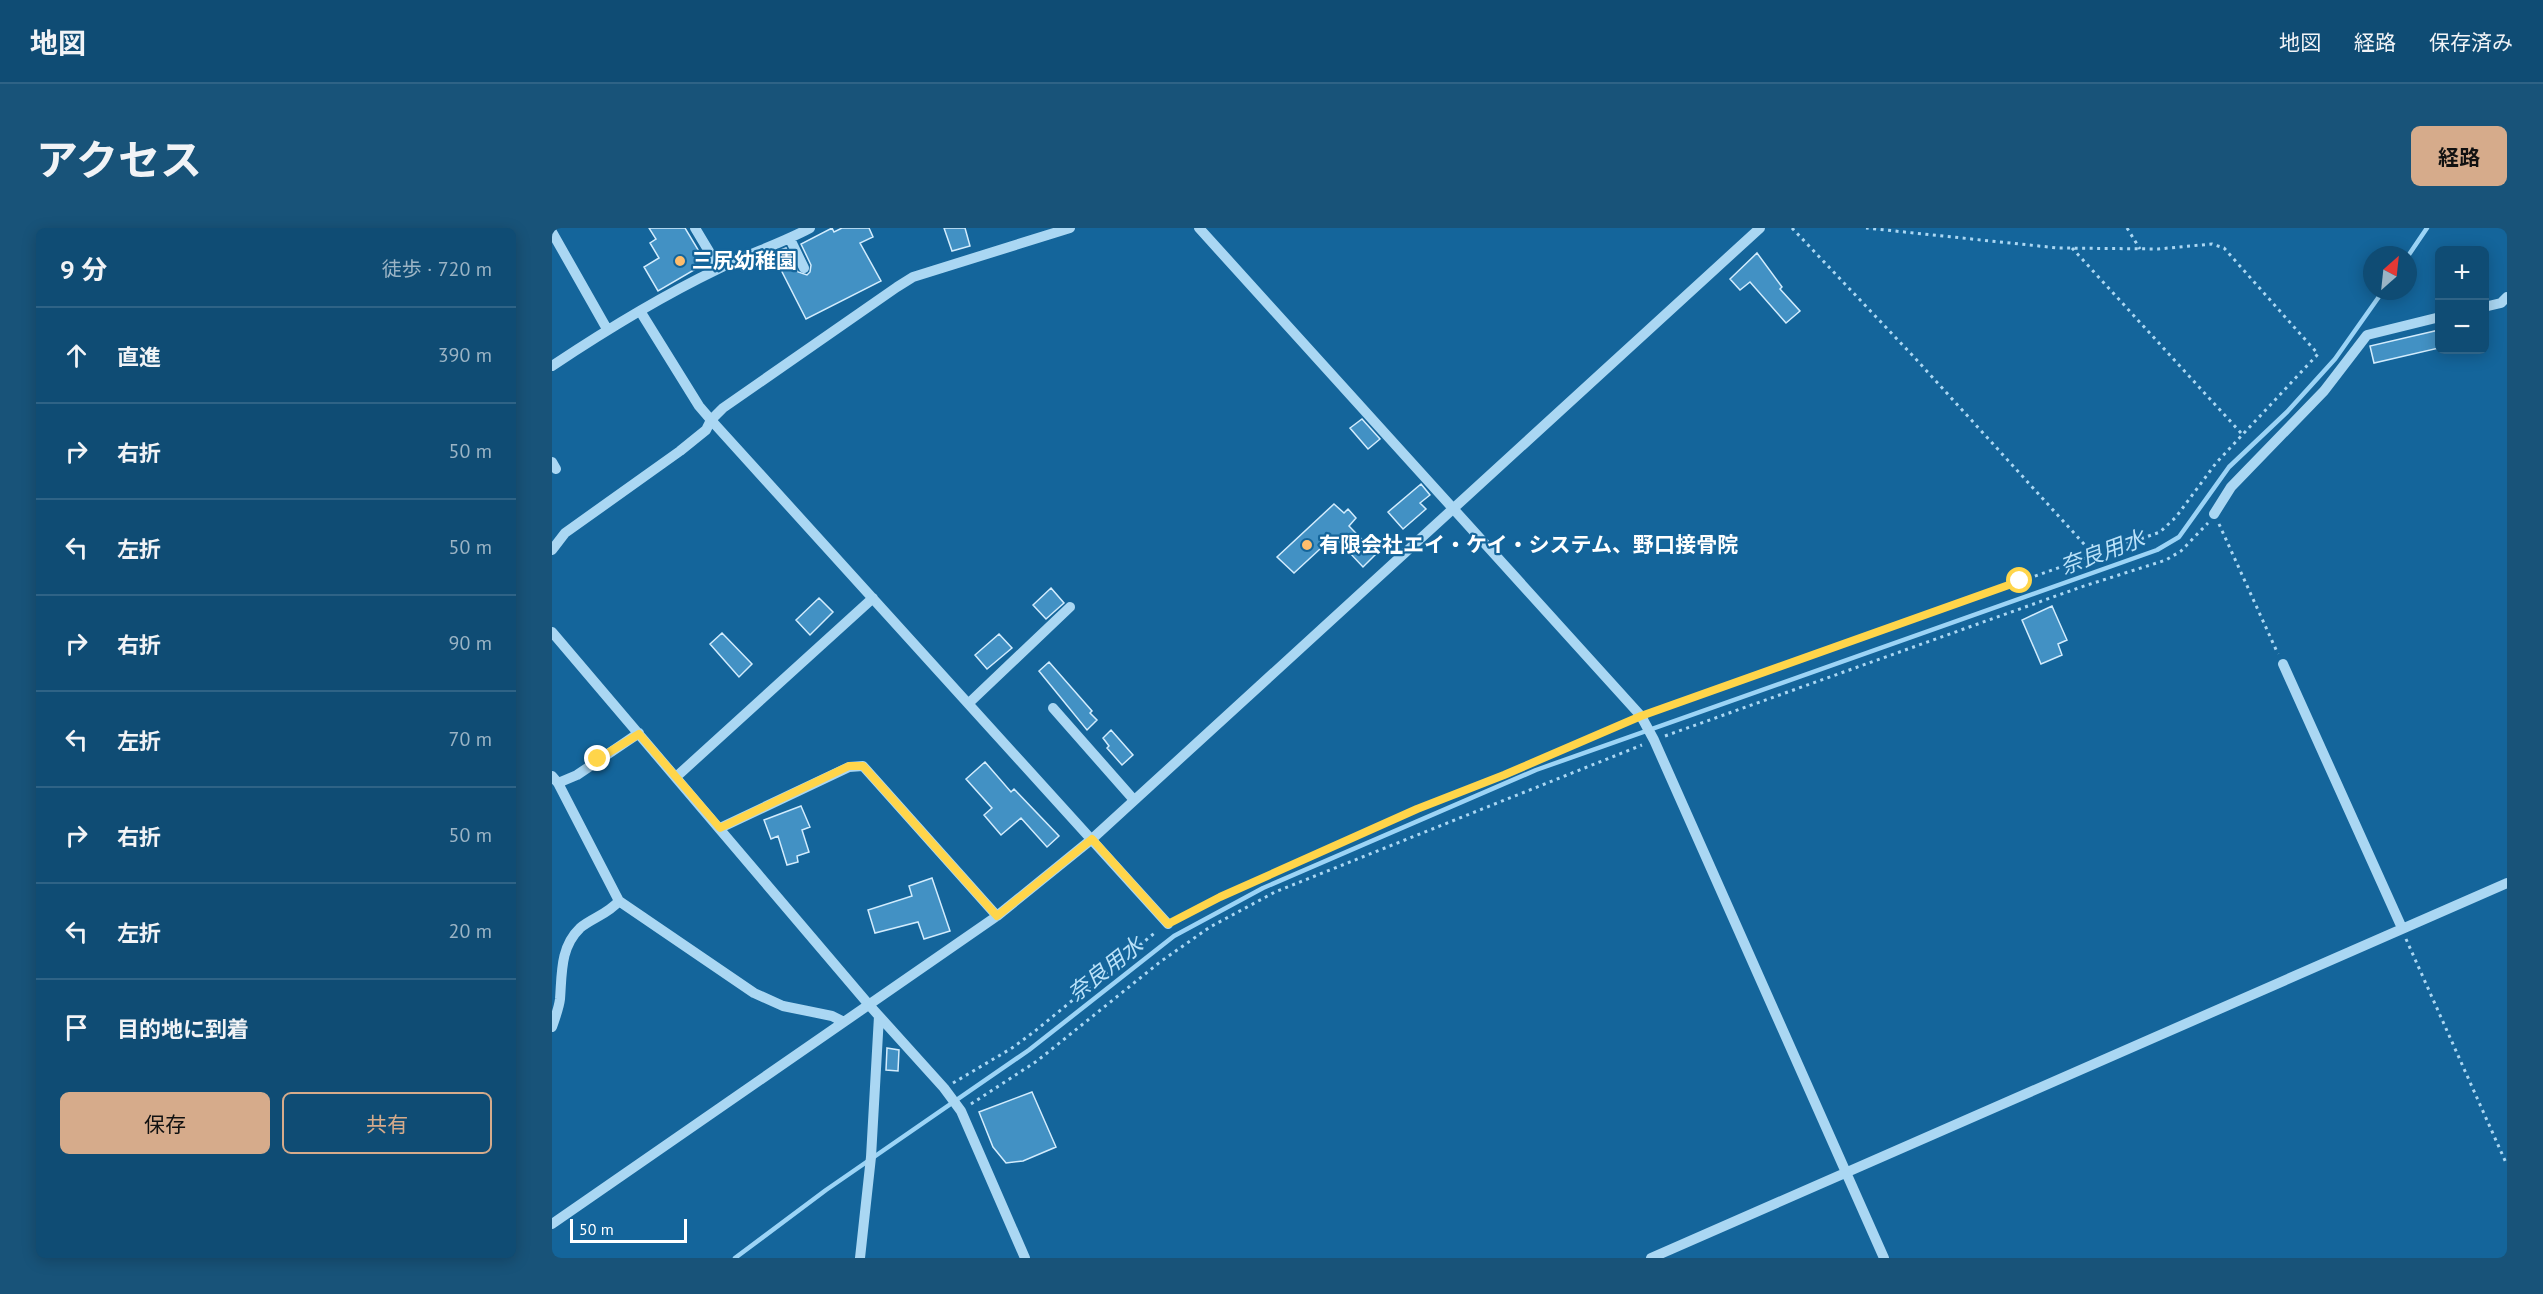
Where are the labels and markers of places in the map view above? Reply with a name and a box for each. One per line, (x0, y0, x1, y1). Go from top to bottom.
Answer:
place label: 三尻幼稚園 (692, 247, 797, 274)
marker: 三尻幼稚園 (673, 254, 687, 268)
place label: 有限会社エイ・ケイ・システム、野口接骨院 (1319, 531, 1738, 558)
marker: 有限会社エイ・ケイ・システム、野口接骨院 (1300, 538, 1314, 552)

